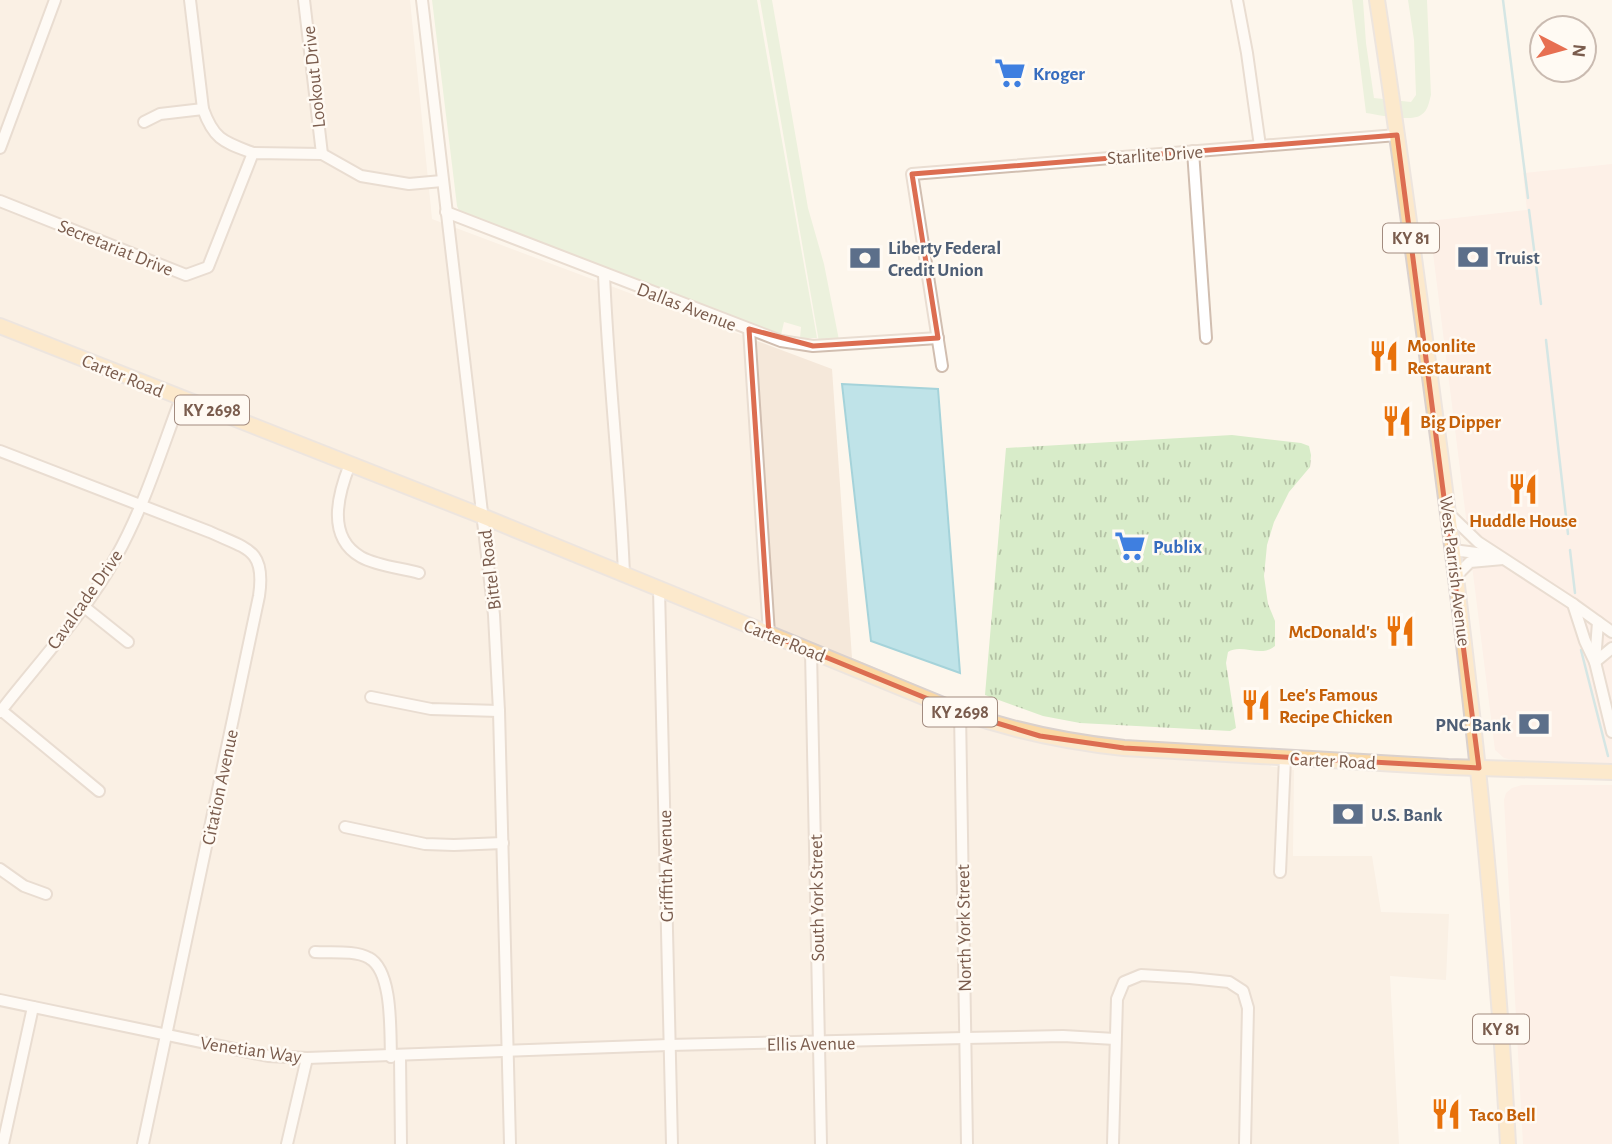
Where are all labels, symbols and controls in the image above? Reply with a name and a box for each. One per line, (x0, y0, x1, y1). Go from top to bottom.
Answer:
north arrow (1528, 14, 1598, 84)
street label: Lookout Drive (300, 25, 329, 129)
text: N (1568, 43, 1589, 58)
supermarket icon: Kroger (993, 56, 1027, 90)
place label: Kroger (1033, 65, 1085, 84)
street label: Starlite Drive (1106, 143, 1204, 168)
street label: Secretariat Drive (55, 217, 176, 280)
road number: KY 81 (1383, 224, 1439, 252)
place label: Liberty Federal Credit Union (888, 239, 1001, 280)
bank icon: Truist (1456, 240, 1490, 274)
bank icon: Liberty Federal Credit Union (848, 241, 882, 275)
place label: Truist (1496, 249, 1540, 268)
street label: Dallas Avenue (634, 280, 739, 335)
place label: Moonlite Restaurant (1407, 337, 1492, 378)
restaurant icon: Moonlite Restaurant (1367, 339, 1401, 373)
street label: Carter Road (79, 351, 166, 401)
road number: KY 2698 (175, 396, 249, 424)
restaurant icon: Big Dipper (1380, 404, 1414, 438)
place label: Big Dipper (1420, 413, 1501, 432)
restaurant icon: Huddle House (1506, 472, 1540, 506)
street label: West Parrish Avenue (1436, 495, 1473, 647)
place label: Huddle House (1469, 512, 1577, 531)
street label: Bittel Road (476, 528, 505, 611)
supermarket icon: Publix (1113, 529, 1147, 563)
place label: Publix (1153, 538, 1202, 557)
street label: Cavalcade Drive (44, 547, 126, 653)
restaurant icon: McDonald's (1383, 614, 1417, 648)
street label: Carter Road (741, 616, 828, 666)
place label: McDonald's (1288, 623, 1377, 642)
place label: Lee's Famous Recipe Chicken (1279, 686, 1393, 727)
restaurant icon: Lee's Famous Recipe Chicken (1239, 688, 1273, 722)
road number: KY 2698 (923, 698, 997, 726)
bank icon: PNC Bank (1517, 707, 1551, 741)
place label: PNC Bank (1435, 716, 1512, 735)
street label: Citation Avenue (199, 728, 242, 847)
street label: Carter Road (1289, 750, 1377, 773)
bank icon: U.S. Bank (1331, 797, 1365, 831)
place label: U.S. Bank (1371, 806, 1443, 825)
street label: Griffith Avenue (656, 810, 677, 922)
street label: South York Street (807, 834, 828, 962)
street label: North York Street (954, 864, 975, 992)
road number: KY 81 (1473, 1014, 1529, 1044)
street label: Venetian Way (199, 1034, 303, 1067)
street label: Ellis Avenue (767, 1034, 856, 1055)
restaurant icon: Taco Bell (1429, 1097, 1463, 1131)
place label: Taco Bell (1469, 1106, 1536, 1125)

